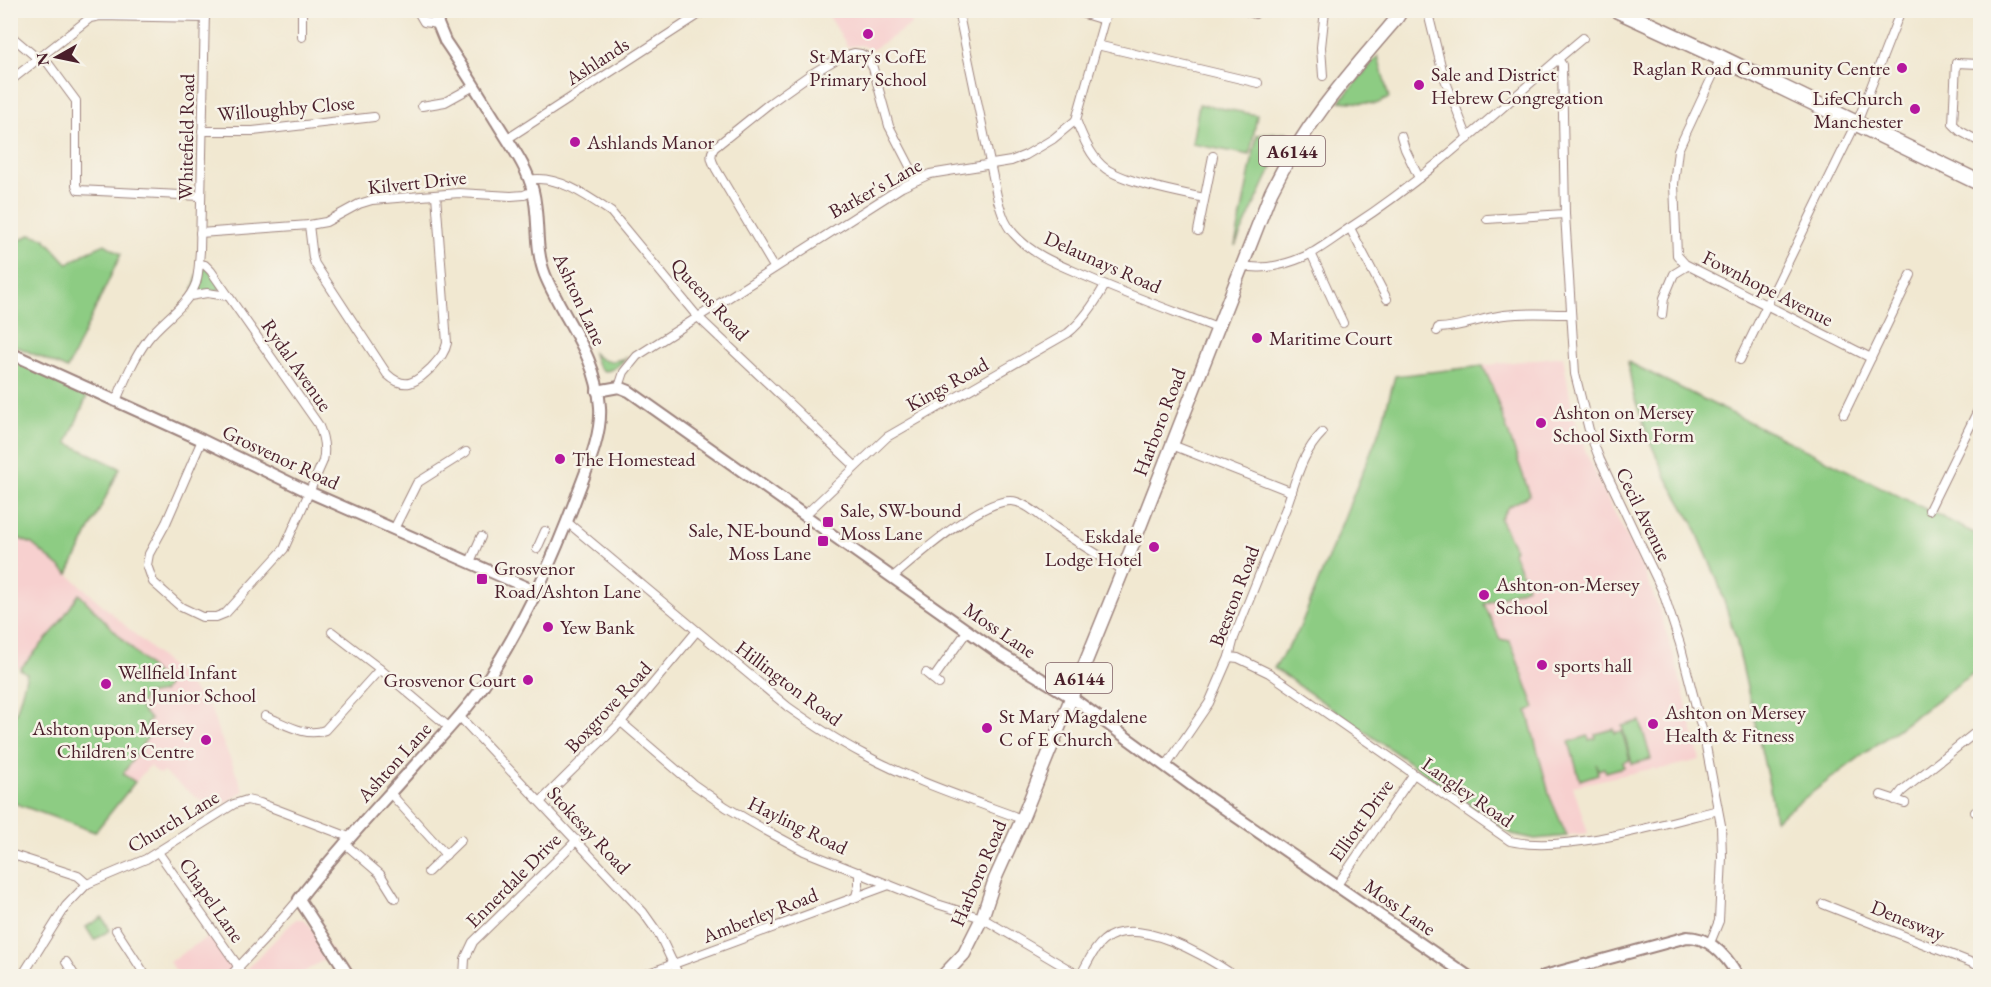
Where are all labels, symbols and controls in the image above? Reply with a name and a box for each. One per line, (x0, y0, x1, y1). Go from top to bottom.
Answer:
north arrow (27, 27, 87, 87)
marker: St Mary's CofE Primary School (861, 27, 875, 41)
street label: Ashlands (560, 31, 634, 92)
place label: St Mary's CofE Primary School (809, 43, 927, 92)
text: N (31, 51, 54, 67)
place label: Raglan Road Community Centre (1632, 55, 1890, 81)
place label: Sale and District Hebrew Congregation (1431, 61, 1604, 110)
marker: Raglan Road Community Centre (1895, 61, 1909, 75)
street label: Whitefield Road (172, 73, 200, 200)
marker: Sale and District Hebrew Congregation (1412, 78, 1426, 92)
place label: LifeChurch Manchester (1813, 85, 1903, 134)
street label: Willoughby Close (216, 89, 356, 127)
marker: LifeChurch Manchester (1908, 102, 1922, 116)
place label: Ashlands Manor (586, 129, 715, 155)
marker: Ashlands Manor (568, 135, 582, 149)
road number: A6144 (1259, 136, 1325, 166)
street label: Barker's Lane (824, 152, 926, 224)
street label: Kilvert Drive (366, 164, 468, 200)
street label: Delaunays Road (1040, 225, 1166, 300)
street label: Fownhope Avenue (1698, 244, 1838, 332)
street label: Ashton Lane (547, 248, 613, 350)
street label: Queens Road (665, 252, 756, 347)
street label: Rydal Avenue (256, 314, 338, 416)
place label: Maritime Court (1269, 325, 1393, 351)
marker: Maritime Court (1250, 331, 1264, 345)
street label: Kings Road (901, 350, 993, 417)
street label: Harboro Road (1127, 364, 1192, 480)
place label: Ashton on Mersey School Sixth Form (1552, 399, 1695, 448)
marker: Ashton on Mersey School Sixth Form (1534, 416, 1548, 430)
street label: Grosvenor Road (218, 418, 345, 496)
place label: The Homestead (572, 446, 696, 472)
marker: The Homestead (553, 452, 567, 466)
street label: Cecil Avenue (1610, 463, 1678, 565)
place label: Sale, SW-bound Moss Lane (840, 497, 962, 546)
marker: Sale, SW-bound Moss Lane (821, 515, 835, 529)
place label: Sale, NE-bound Moss Lane (689, 517, 812, 566)
place label: Eskdale Lodge Hotel (1045, 523, 1142, 572)
marker: Sale, NE-bound Moss Lane (816, 534, 830, 548)
marker: Eskdale Lodge Hotel (1147, 540, 1161, 554)
street label: Beeston Road (1203, 541, 1265, 650)
place label: Grosvenor Road/Ashton Lane (494, 555, 641, 604)
place label: Ashton-on-Mersey School (1495, 571, 1640, 620)
marker: Grosvenor Road/Ashton Lane (475, 572, 489, 586)
marker: Ashton-on-Mersey School (1477, 588, 1491, 602)
street label: Moss Lane (959, 596, 1042, 664)
place label: Yew Bank (560, 614, 635, 640)
marker: Yew Bank (541, 620, 555, 634)
street label: Hillington Road (730, 634, 848, 732)
place label: sports hall (1554, 652, 1632, 678)
street label: Boxgrove Road (559, 655, 658, 758)
marker: sports hall (1535, 658, 1549, 672)
place label: Wellfield Infant and Junior School (118, 659, 256, 708)
road number: A6144 (1046, 663, 1112, 693)
place label: Grosvenor Court (384, 667, 517, 693)
marker: Grosvenor Court (521, 673, 535, 687)
marker: Wellfield Infant and Junior School (99, 677, 113, 691)
place label: Ashton on Mersey Health & Fitness (1664, 699, 1806, 748)
place label: St Mary Magdalene C of E Church (999, 703, 1147, 752)
place label: Ashton upon Mersey Children's Centre (31, 715, 194, 764)
street label: Ashton Lane (350, 716, 437, 808)
marker: Ashton on Mersey Health & Fitness (1646, 717, 1660, 731)
marker: St Mary Magdalene C of E Church (980, 721, 994, 735)
marker: Ashton upon Mersey Children's Centre (199, 733, 213, 747)
street label: Langley Road (1417, 751, 1520, 834)
street label: Elliott Drive (1323, 773, 1399, 866)
street label: Stokesay Road (542, 780, 637, 880)
street label: Church Lane (123, 783, 224, 858)
street label: Hayling Road (744, 790, 853, 861)
street label: Harboro Road (944, 815, 1012, 930)
street label: Ennerdale Drive (460, 827, 566, 933)
street label: Chapel Lane (173, 853, 251, 948)
street label: Moss Lane (1359, 873, 1441, 941)
street label: Amberley Road (698, 881, 822, 949)
street label: Denesway (1867, 893, 1949, 947)

